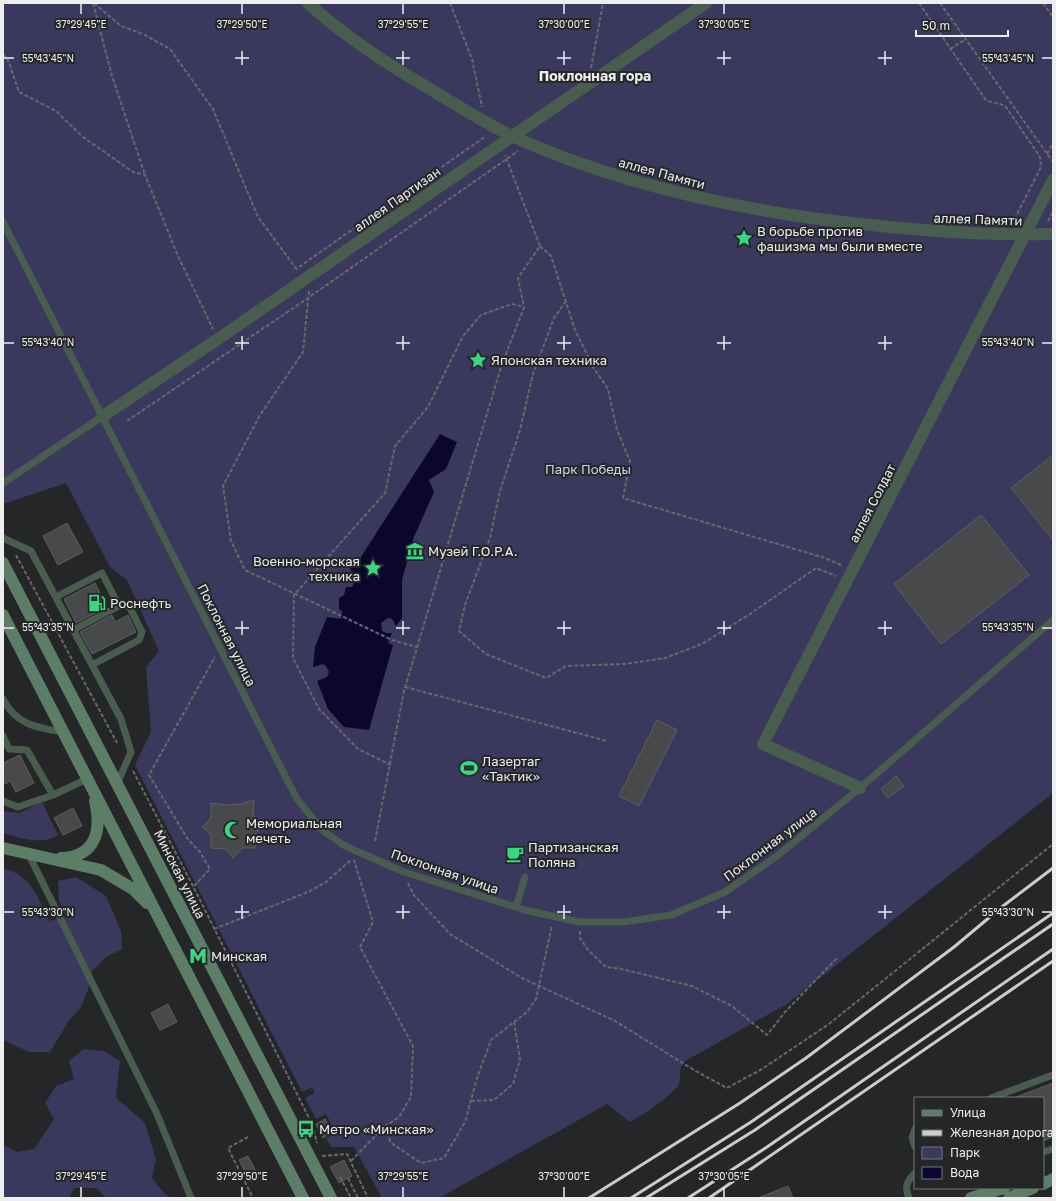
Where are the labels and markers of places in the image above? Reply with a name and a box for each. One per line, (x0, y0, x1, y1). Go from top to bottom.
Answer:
place label: В борьбе против фашизма мы были вместе (757, 223, 922, 254)
place icon: В борьбе против фашизма мы были вместе (734, 228, 754, 248)
place icon: Японская техника (468, 350, 488, 370)
place label: Японская техника (491, 352, 607, 368)
museum icon: Музей Г.О.Р.А. (405, 541, 425, 561)
place label: Музей Г.О.Р.А. (428, 543, 518, 559)
place label: Военно-морская техника (253, 553, 360, 584)
place icon: Военно-морская техника (363, 558, 383, 578)
fuel station icon: Роснефть (87, 593, 107, 613)
place label: Роснефть (110, 595, 172, 611)
place label: Лазертаг «Тактик» (482, 753, 540, 784)
sports icon: Лазертаг «Тактик» (459, 758, 479, 778)
place label: Мемориальная мечеть (246, 815, 342, 846)
mosque icon: Мемориальная мечеть (223, 820, 243, 840)
place label: Партизанская Поляна (528, 839, 619, 870)
cafe icon: Партизанская Поляна (505, 844, 525, 864)
metro station icon: Минская (188, 946, 208, 966)
place label: Минская (211, 948, 267, 964)
bus stop icon: Метро «Минская» (296, 1119, 316, 1139)
place label: Метро «Минская» (319, 1121, 434, 1137)

